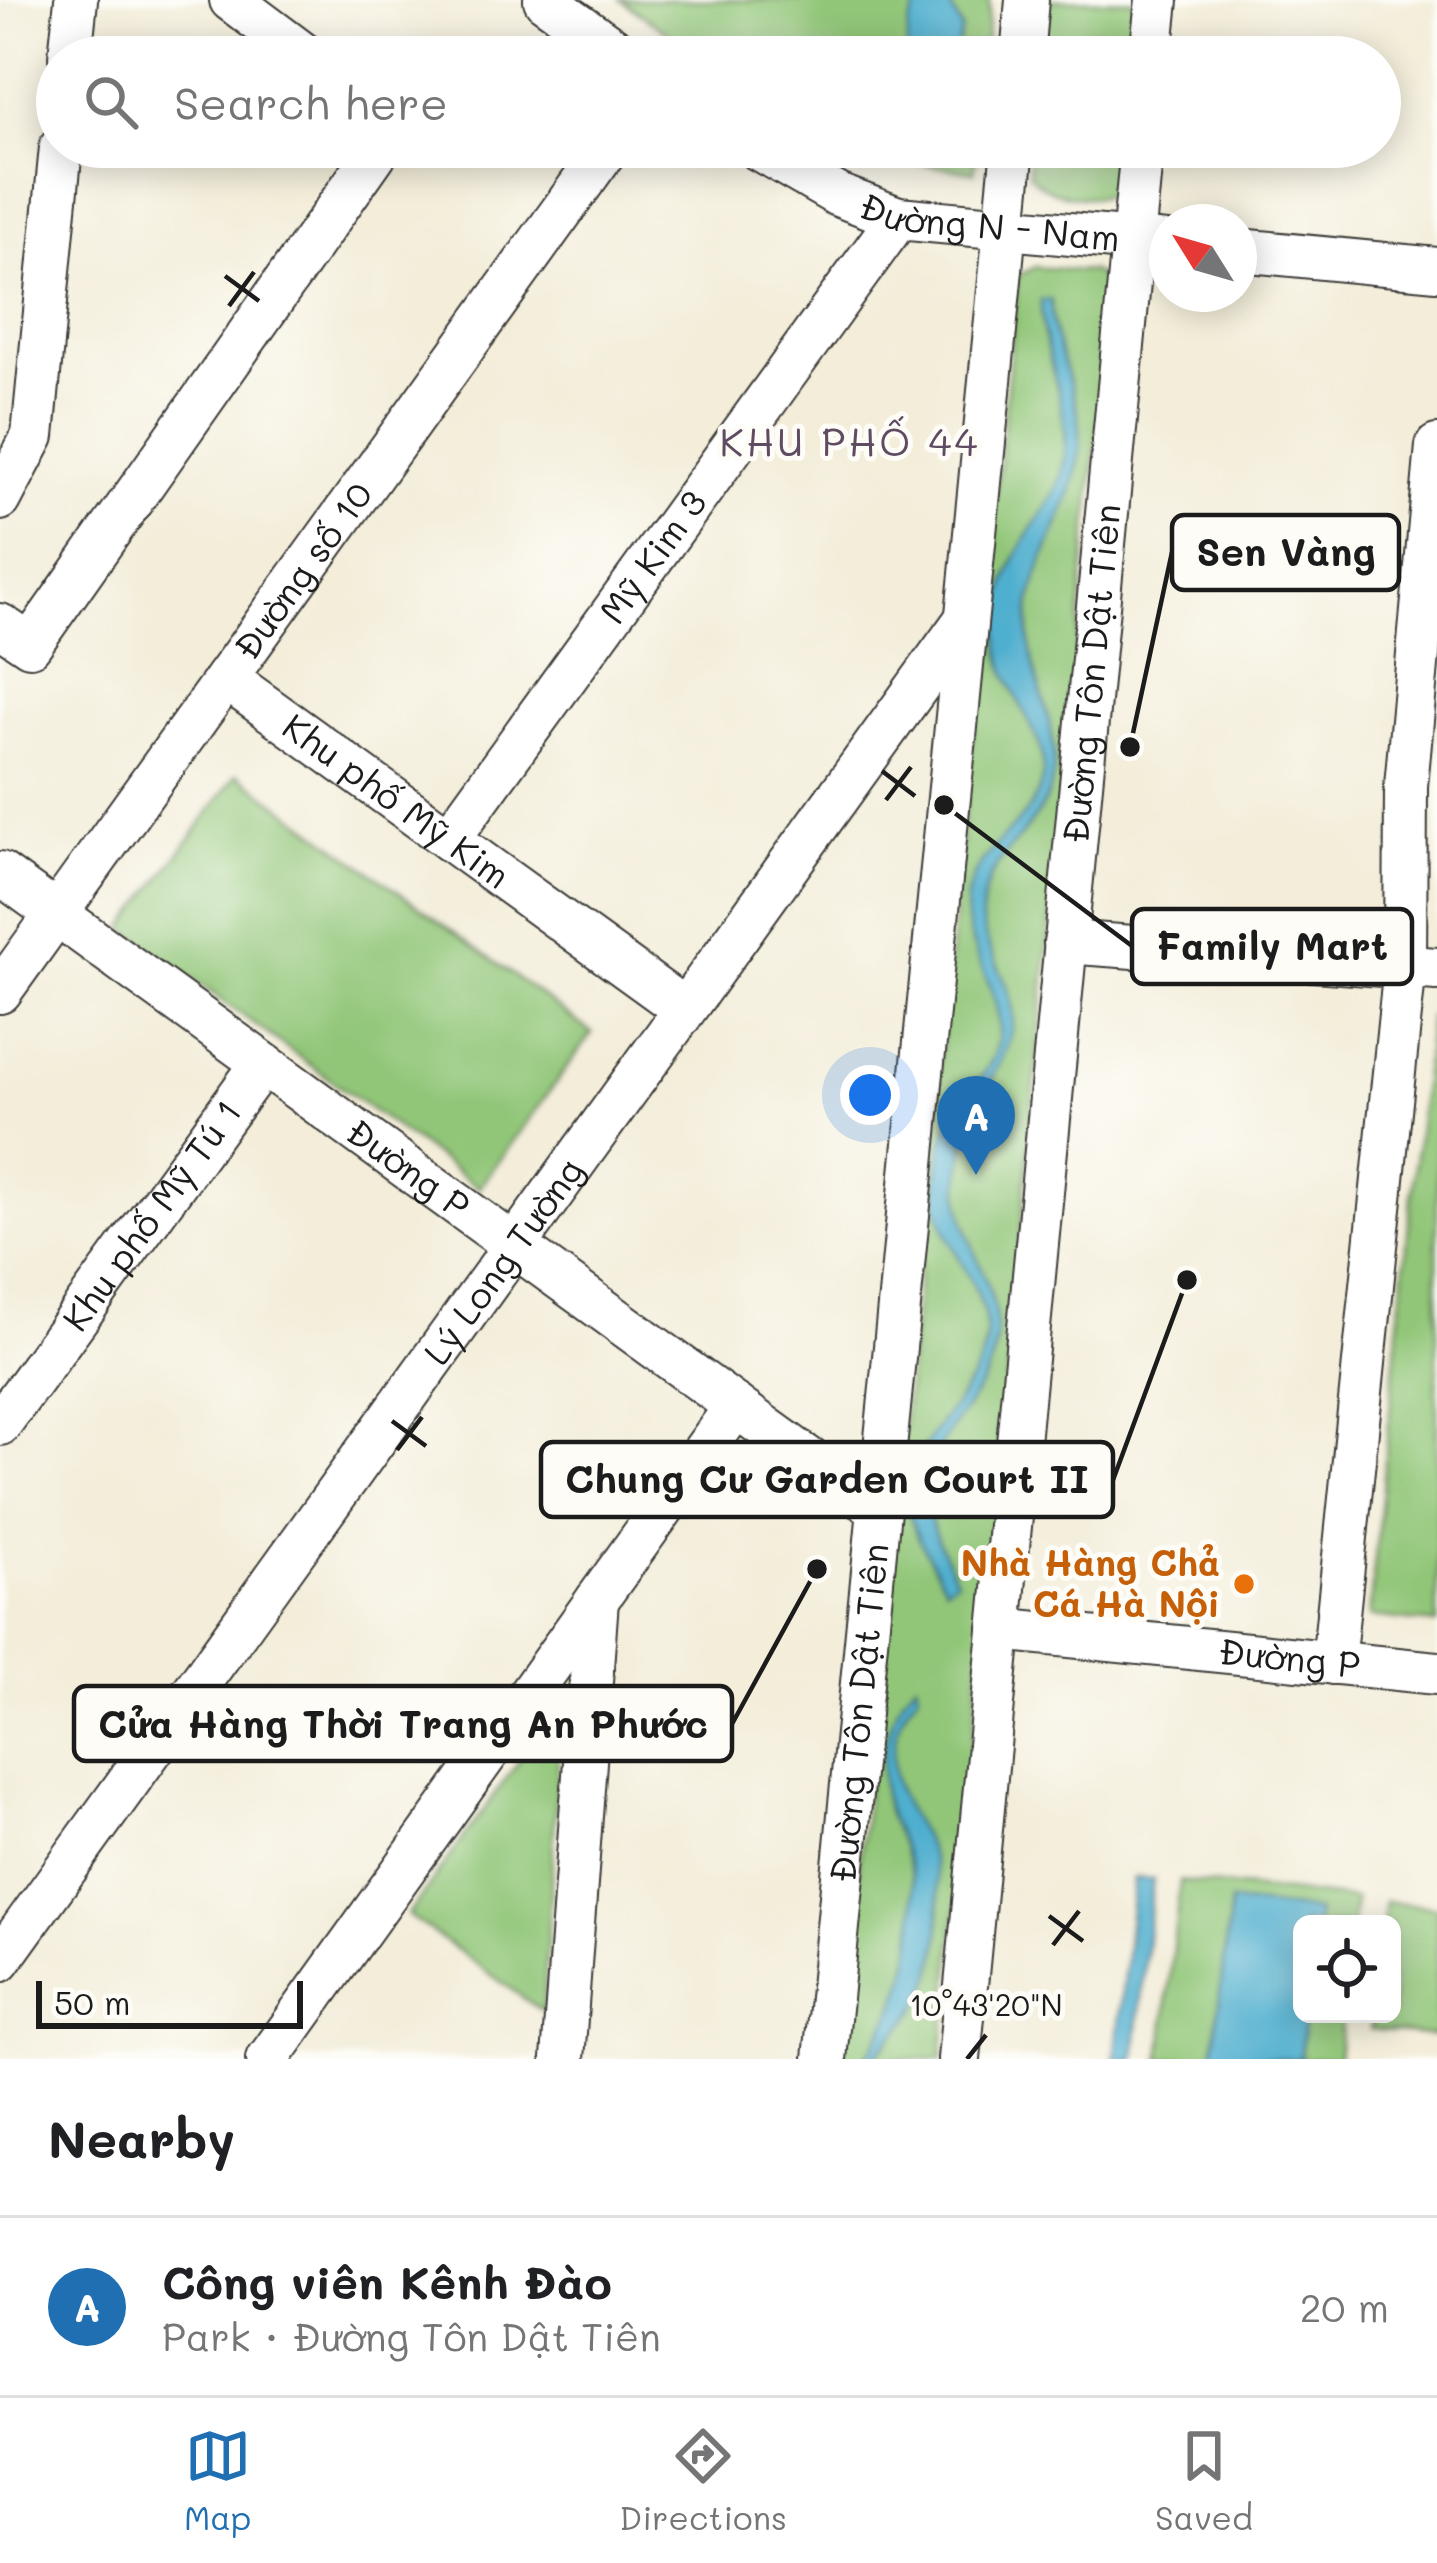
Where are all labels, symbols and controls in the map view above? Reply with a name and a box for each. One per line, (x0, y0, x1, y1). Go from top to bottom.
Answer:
search box (36, 36, 1401, 168)
icon: search (78, 69, 144, 135)
text: Search here (174, 73, 448, 131)
street label: Đường N - Nam (854, 181, 1122, 261)
north arrow (1149, 204, 1257, 312)
district label: KHU PHỐ 44 (720, 415, 980, 466)
street label: Đường số 10 (222, 472, 382, 668)
street label: Mỹ Kim 3 (588, 480, 716, 632)
street label: Đường Tôn Dật Tiên (1051, 502, 1130, 845)
callout: Sen Vàng (1172, 515, 1399, 590)
text: Sen Vàng (1196, 525, 1376, 576)
street label: Khu phố Mỹ Kim (274, 702, 520, 898)
callout: Family Mart (1132, 909, 1412, 984)
text: Family Mart (1156, 919, 1388, 970)
your location (840, 1065, 900, 1125)
pin: A (937, 1076, 1015, 1175)
street label: Khu phố Mỹ Tú 1 (51, 1089, 251, 1340)
street label: Đường P (338, 1107, 480, 1228)
street label: Lý Long Tường (412, 1148, 592, 1373)
callout: Chung Cư Garden Court II (541, 1442, 1113, 1517)
text: Chung Cư Garden Court II (565, 1452, 1089, 1503)
place label: Nhà Hàng Chả Cá Hà Nội (961, 1538, 1220, 1626)
street label: Đường Tôn Dật Tiên (818, 1541, 898, 1884)
marker: Nhà Hàng Chả Cá Hà Nội (1231, 1571, 1257, 1597)
street label: Đường P (1217, 1626, 1362, 1687)
callout: Cửa Hàng Thời Trang An Phước (74, 1686, 732, 1761)
text: Cửa Hàng Thời Trang An Phước (98, 1697, 708, 1748)
map controls (1293, 1915, 1401, 2023)
button: locate (1293, 1915, 1401, 2023)
scale bar (36, 1975, 303, 2028)
text: 50 m (54, 1980, 130, 2023)
text: 10°43'20"N (909, 1984, 1063, 2024)
text: Nearby (48, 2104, 235, 2171)
text: Công viên Kênh Đào (162, 2252, 612, 2310)
text: A (73, 2281, 101, 2332)
text: 20 m (1300, 2281, 1389, 2332)
text: Park · Đường Tôn Dật Tiên (162, 2310, 661, 2361)
tab: Map (184, 2423, 251, 2538)
tab: Directions (619, 2423, 787, 2538)
tab: Saved (1155, 2423, 1253, 2538)

